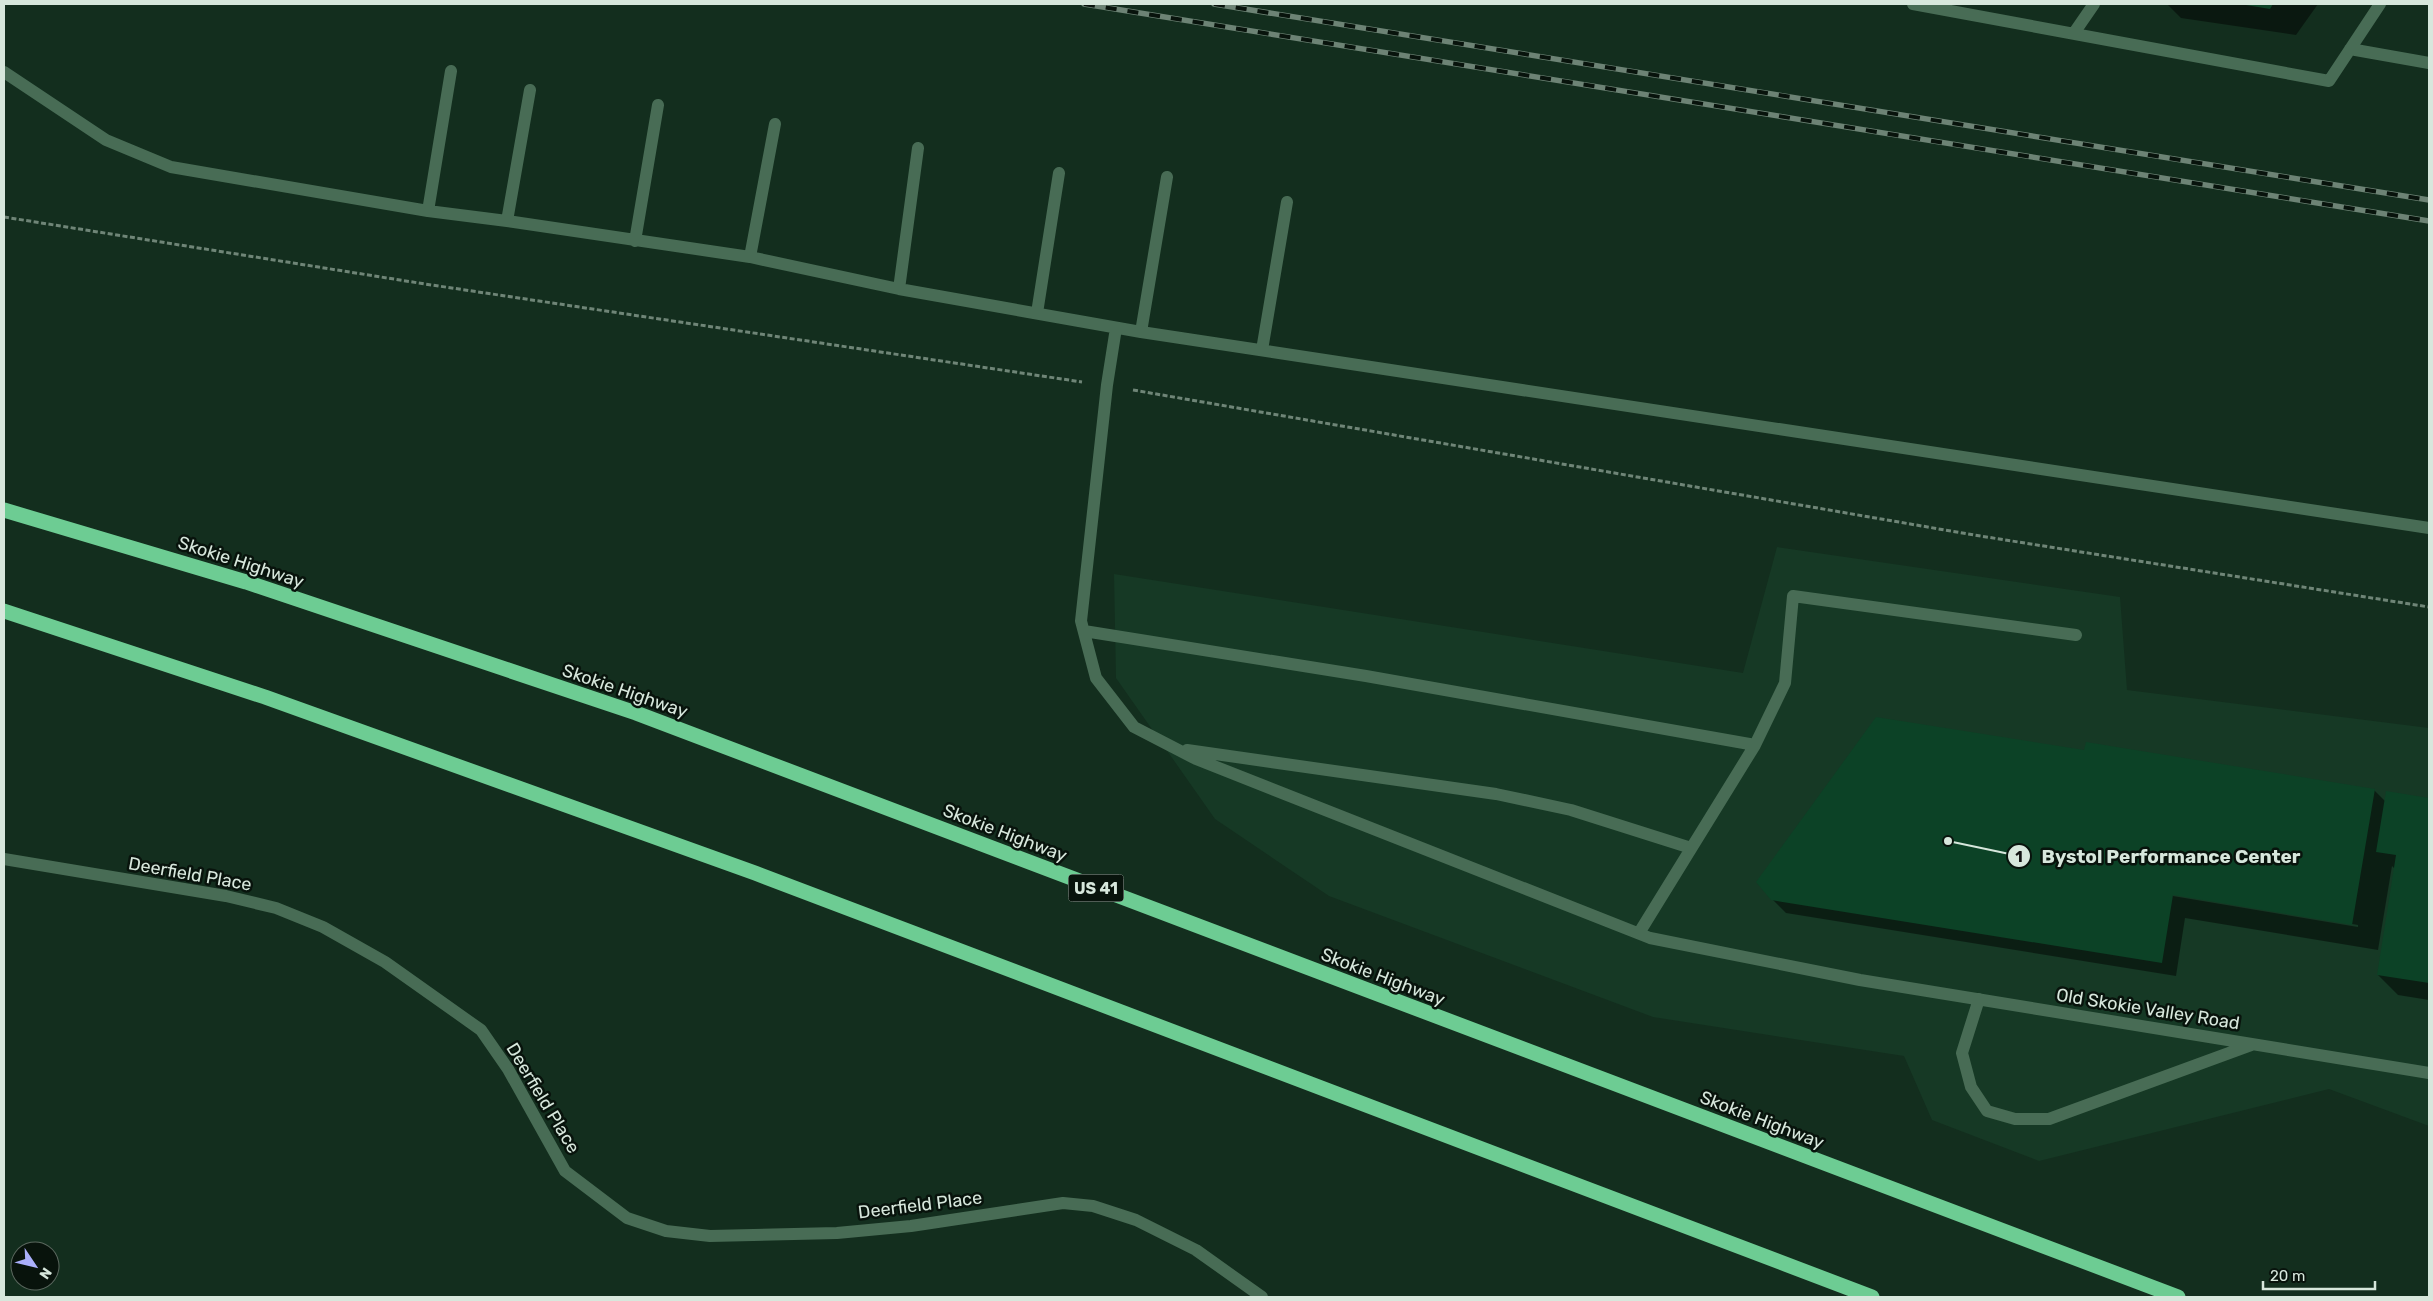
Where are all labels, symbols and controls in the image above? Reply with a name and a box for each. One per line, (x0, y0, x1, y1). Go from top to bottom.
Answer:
street label: Skokie Highway (175, 531, 307, 593)
street label: Skokie Highway (559, 659, 691, 723)
street label: Skokie Highway (940, 799, 1070, 867)
callout: Bystol Performance Center (2006, 839, 2310, 873)
text: Bystol Performance Center (2042, 845, 2301, 868)
text: 1 (2015, 848, 2023, 866)
street label: Deerfield Place (127, 852, 253, 896)
road number: US 41 (1068, 874, 1124, 901)
street label: Skokie Highway (1318, 943, 1448, 1011)
street label: Old Skokie Valley Road (2055, 984, 2241, 1034)
street label: Deerfield Place (501, 1039, 585, 1157)
street label: Skokie Highway (1697, 1086, 1827, 1154)
street label: Deerfield Place (857, 1186, 983, 1224)
north arrow (10, 1241, 60, 1291)
scale bar (2263, 1258, 2376, 1290)
text: N (35, 1264, 55, 1282)
text: 20 m (2270, 1267, 2305, 1285)

